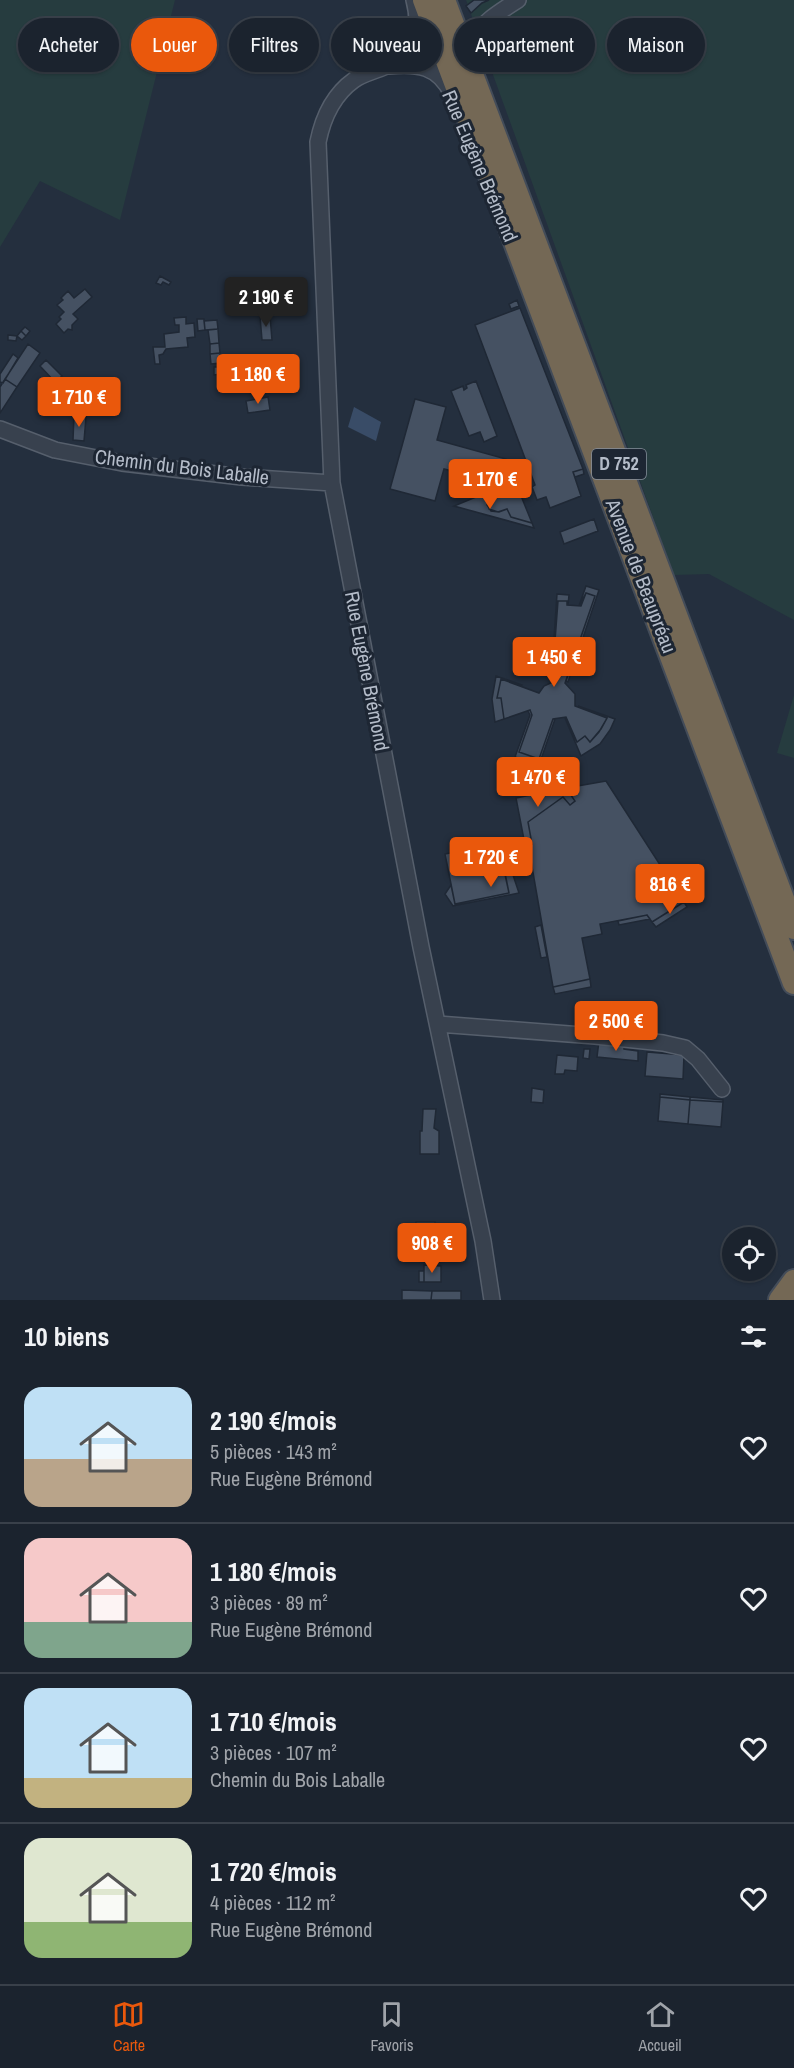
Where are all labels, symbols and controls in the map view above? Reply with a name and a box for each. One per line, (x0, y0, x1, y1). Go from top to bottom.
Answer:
chip: Acheter (18, 18, 119, 72)
chip: Louer (131, 18, 217, 72)
chip: Filtres (229, 18, 319, 72)
chip: Nouveau (331, 18, 442, 72)
chip: Appartement (454, 18, 595, 72)
chip: Maison (607, 18, 705, 72)
street label: Rue Eugène Brémond (436, 86, 525, 246)
pin: 2 190 € (211, 277, 321, 328)
text: 2 190 € (239, 283, 293, 310)
pin: 1 180 € (203, 354, 313, 405)
text: 1 180 € (231, 360, 285, 387)
pin: 1 710 € (24, 377, 134, 428)
text: 1 710 € (52, 383, 106, 410)
street label: Chemin du Bois Laballe (94, 442, 271, 491)
road number: D 752 (592, 449, 646, 479)
pin: 1 170 € (435, 459, 545, 510)
text: 1 170 € (463, 465, 517, 492)
street label: Avenue de Beaupréau (599, 494, 683, 657)
street label: Rue Eugène Brémond (339, 589, 396, 753)
pin: 1 450 € (499, 637, 609, 688)
text: 1 450 € (527, 643, 581, 670)
pin: 1 470 € (483, 757, 593, 808)
text: 1 470 € (511, 763, 565, 790)
pin: 1 720 € (436, 837, 546, 888)
text: 1 720 € (464, 843, 518, 870)
pin: 816 € (628, 864, 712, 915)
text: 816 € (649, 870, 691, 897)
pin: 2 500 € (561, 1001, 671, 1052)
text: 2 500 € (589, 1007, 643, 1034)
pin: 908 € (390, 1223, 474, 1274)
map controls (722, 1227, 776, 1281)
button: locate (722, 1227, 776, 1281)
text: 908 € (411, 1229, 453, 1256)
text: 10 biens (24, 1319, 109, 1354)
icon: filters (737, 1320, 770, 1353)
text: 2 190 €/mois (210, 1403, 337, 1438)
icon: home (72, 1411, 144, 1483)
icon: heart (737, 1431, 770, 1464)
text: 5 pièces · 143 m² (210, 1438, 337, 1465)
text: Rue Eugène Brémond (210, 1465, 372, 1492)
text: 1 180 €/mois (210, 1554, 337, 1589)
icon: home (72, 1562, 144, 1634)
icon: heart (737, 1582, 770, 1615)
text: 3 pièces · 89 m² (210, 1589, 328, 1616)
text: Rue Eugène Brémond (210, 1616, 372, 1643)
text: 1 710 €/mois (210, 1704, 337, 1739)
icon: home (72, 1712, 144, 1784)
icon: heart (737, 1732, 770, 1765)
text: 3 pièces · 107 m² (210, 1739, 337, 1766)
text: Chemin du Bois Laballe (210, 1766, 385, 1793)
text: 1 720 €/mois (210, 1854, 337, 1889)
icon: home (72, 1862, 144, 1934)
icon: heart (737, 1882, 770, 1915)
text: 4 pièces · 112 m² (210, 1889, 336, 1916)
text: Rue Eugène Brémond (210, 1916, 372, 1943)
tab: Carte (112, 1998, 145, 2056)
tab: Favoris (370, 1998, 414, 2056)
tab: Accueil (638, 1998, 682, 2056)

